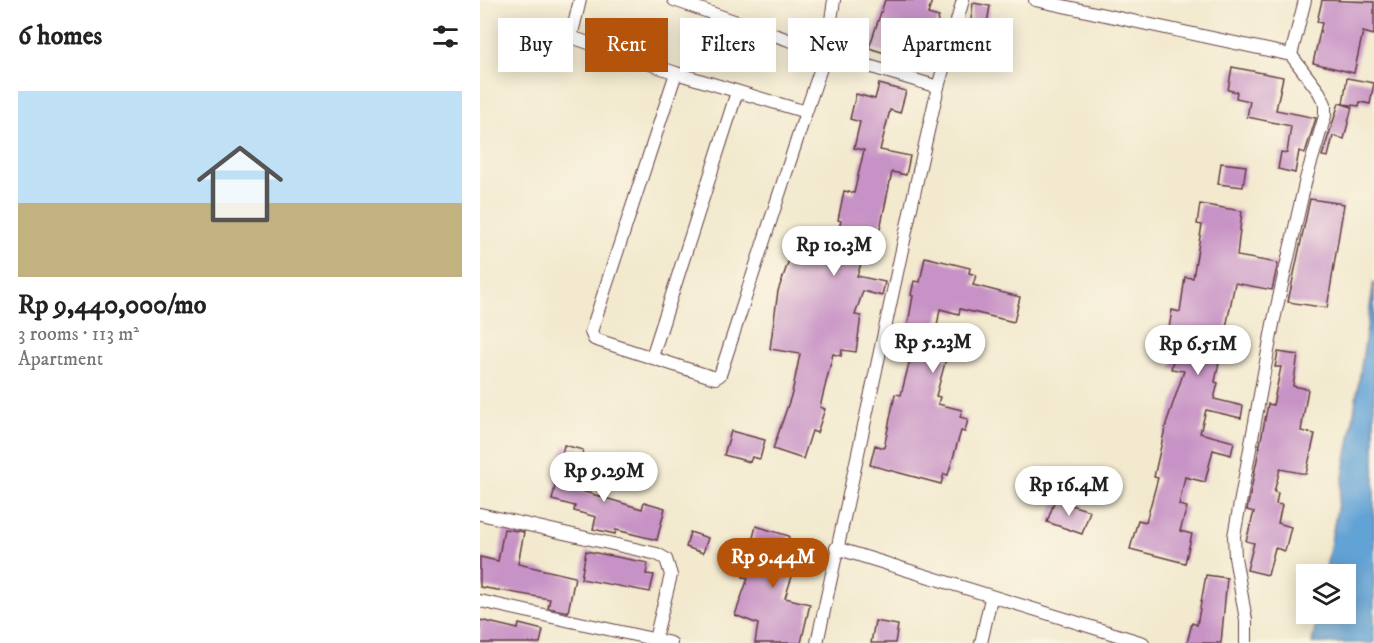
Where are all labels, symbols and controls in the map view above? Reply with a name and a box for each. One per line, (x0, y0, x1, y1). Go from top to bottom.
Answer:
chip: Buy (498, 18, 573, 72)
chip: Rent (585, 18, 668, 72)
chip: Filters (680, 18, 776, 72)
chip: New (788, 18, 869, 72)
chip: Apartment (881, 18, 1013, 72)
text: 6 homes (18, 20, 102, 53)
icon: filters (429, 20, 462, 53)
icon: home (186, 130, 294, 238)
pin: Rp 10.3M (772, 226, 896, 277)
text: Rp 10.3M (796, 233, 872, 258)
text: Rp 9,440,000/mo (18, 289, 206, 322)
text: 3 rooms · 113 m² (18, 322, 139, 347)
pin: Rp 5.23M (871, 323, 995, 374)
pin: Rp 6.51M (1136, 325, 1260, 376)
text: Rp 5.23M (894, 330, 972, 355)
text: Rp 6.51M (1159, 332, 1237, 357)
text: Apartment (18, 347, 103, 372)
pin: Rp 9.29M (542, 452, 666, 503)
text: Rp 9.29M (564, 459, 644, 484)
pin: Rp 16.4M (1007, 466, 1131, 517)
text: Rp 16.4M (1029, 473, 1109, 498)
pin: Rp 9.44M (711, 538, 835, 589)
text: Rp 9.44M (731, 545, 815, 570)
map controls (1296, 564, 1356, 624)
button: layers (1296, 564, 1356, 624)

